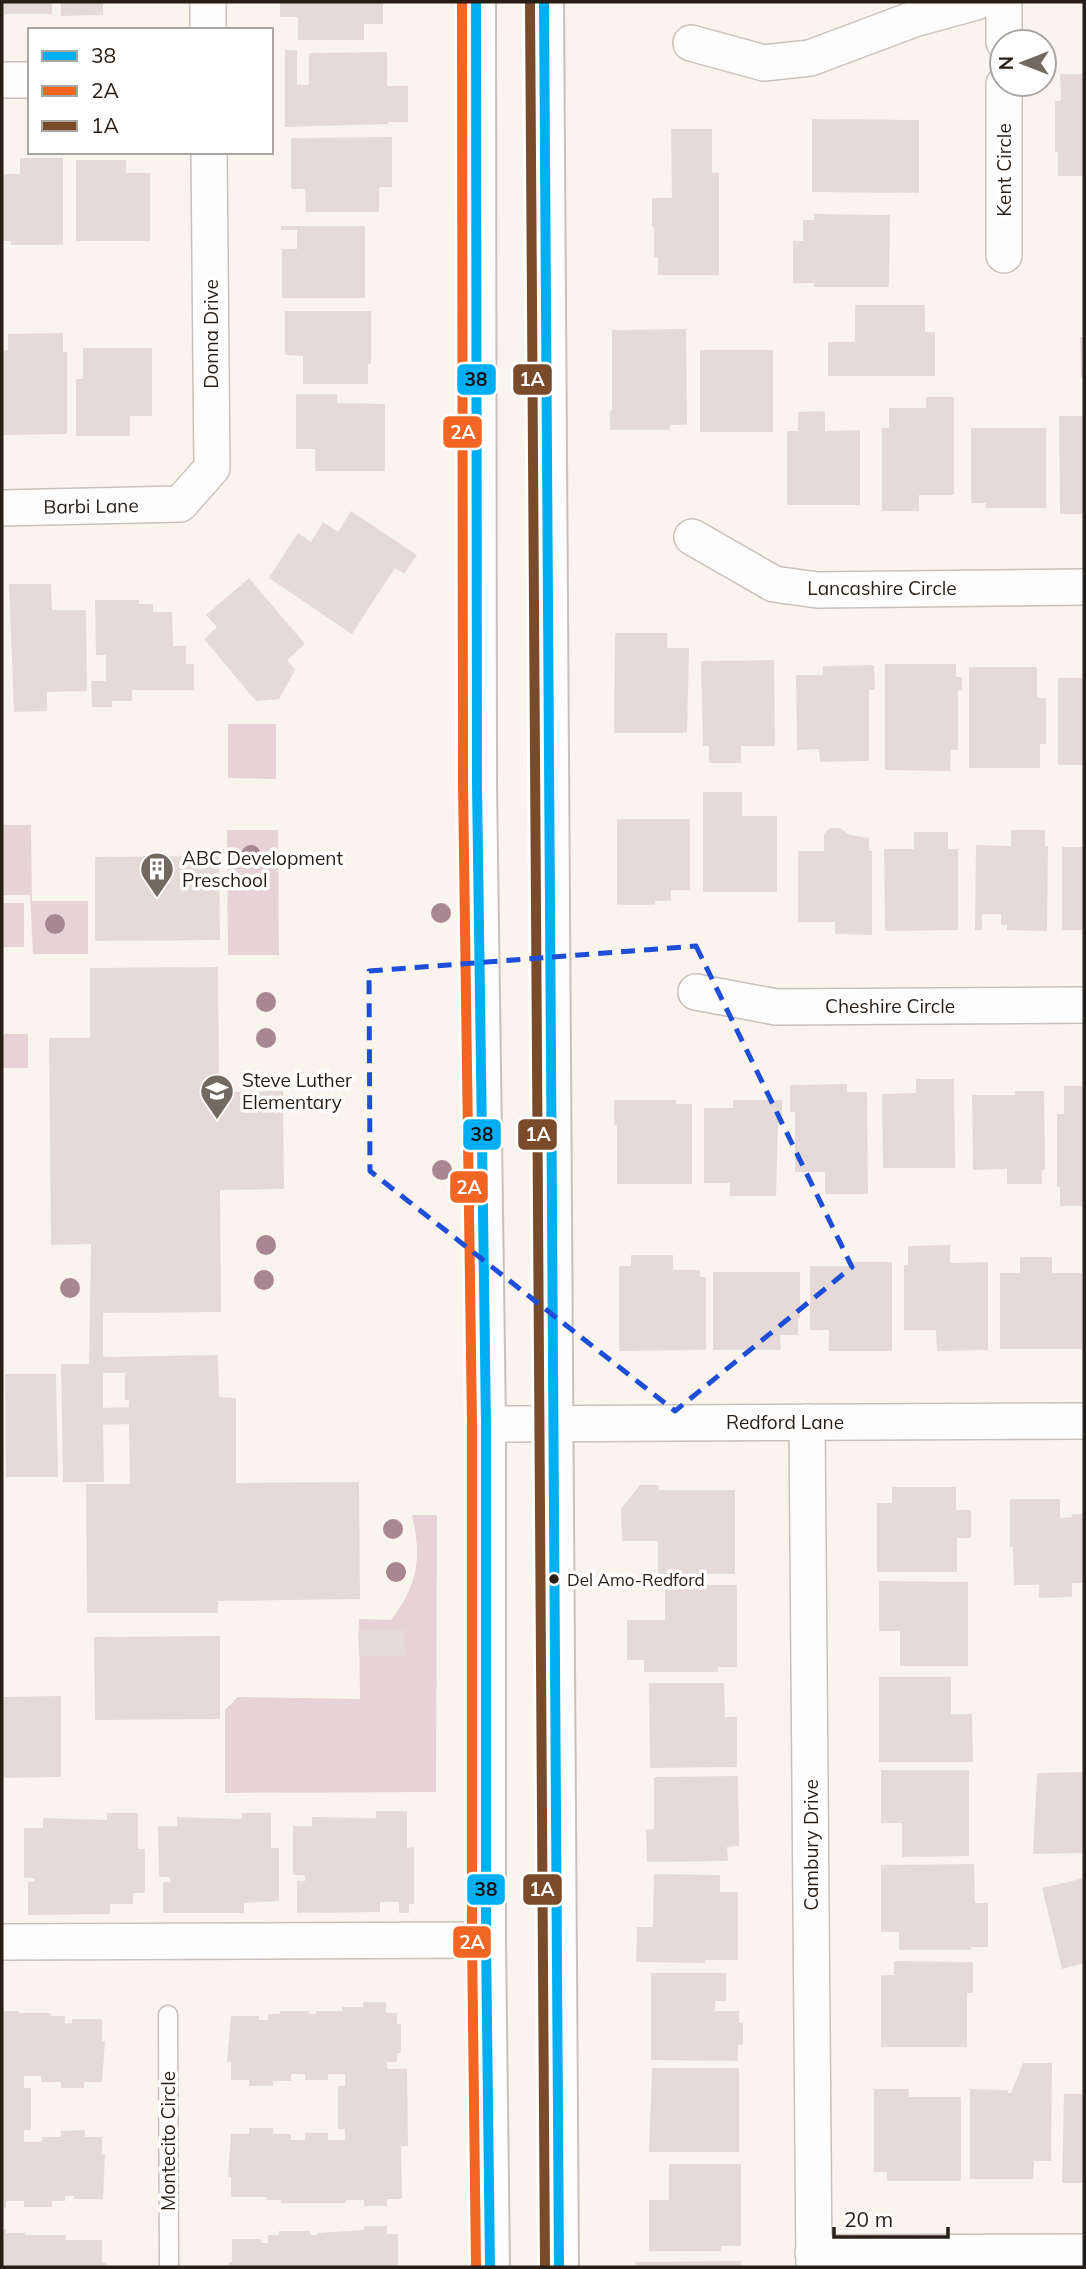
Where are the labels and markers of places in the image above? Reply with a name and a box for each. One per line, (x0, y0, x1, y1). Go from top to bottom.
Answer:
place label: ABC Development Preschool (182, 846, 343, 892)
building icon: ABC Development Preschool (138, 850, 176, 899)
place label: Steve Luther Elementary (242, 1068, 352, 1114)
school or university icon: Steve Luther Elementary (198, 1072, 236, 1121)
place label: Del Amo-Redford (567, 1569, 705, 1590)
marker: Del Amo-Redford (547, 1572, 561, 1586)

